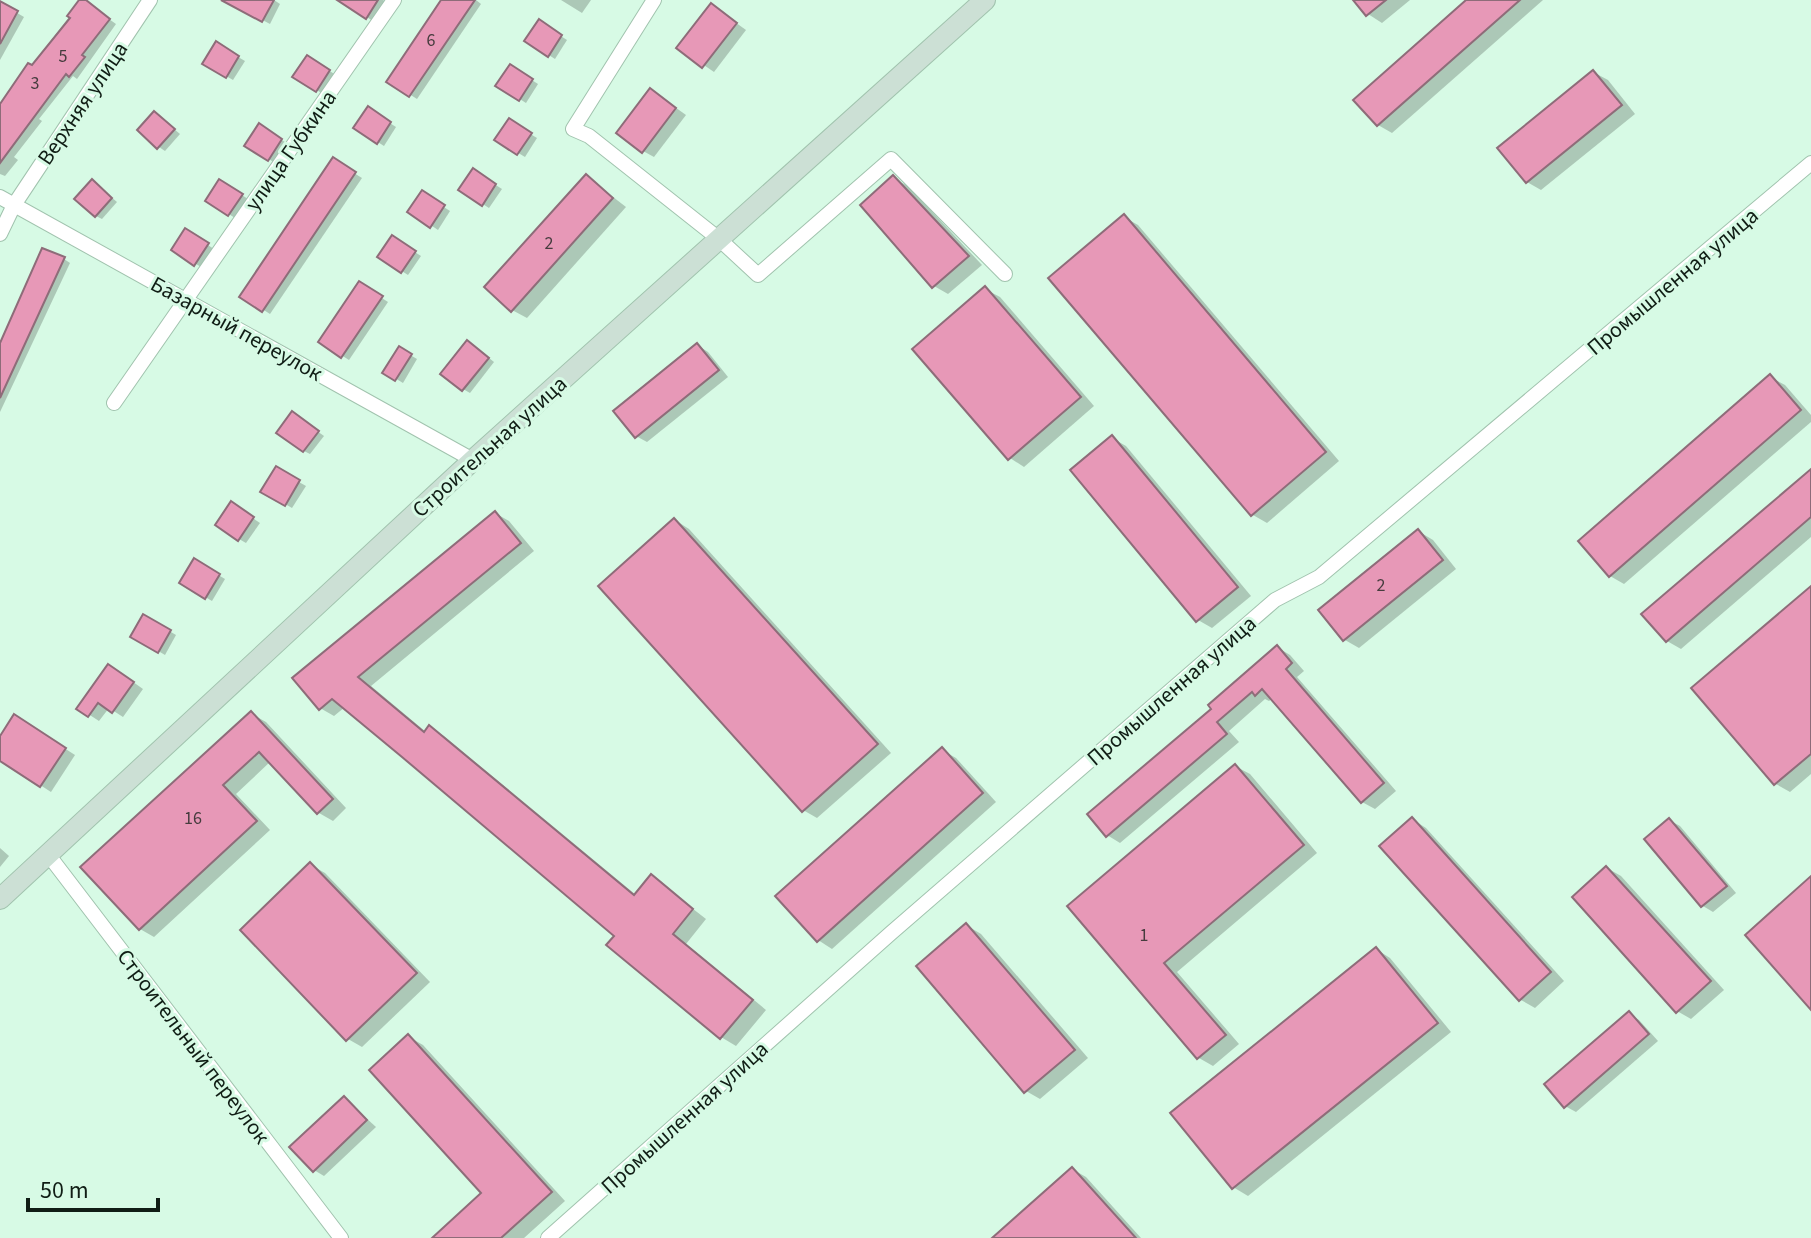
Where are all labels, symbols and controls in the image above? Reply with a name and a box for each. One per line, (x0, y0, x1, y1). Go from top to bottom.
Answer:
house number: 6 (427, 28, 436, 53)
street label: Верхняя улица (30, 36, 136, 172)
house number: 5 (59, 44, 68, 69)
house number: 3 (31, 71, 40, 96)
street label: улица Губкина (237, 84, 344, 218)
street label: Промышленная улица (1580, 200, 1765, 363)
house number: 2 (545, 231, 554, 256)
street label: Базарный переулок (145, 268, 328, 389)
street label: Строительная улица (405, 368, 574, 525)
house number: 2 (1377, 573, 1386, 598)
street label: Промышленная улица (1080, 608, 1263, 773)
house number: 16 (184, 806, 202, 831)
house number: 1 (1140, 923, 1148, 948)
street label: Строительный переулок (109, 942, 277, 1151)
street label: Промышленная улица (594, 1034, 775, 1202)
scale bar (28, 1162, 158, 1212)
text: 50 m (40, 1173, 89, 1208)

